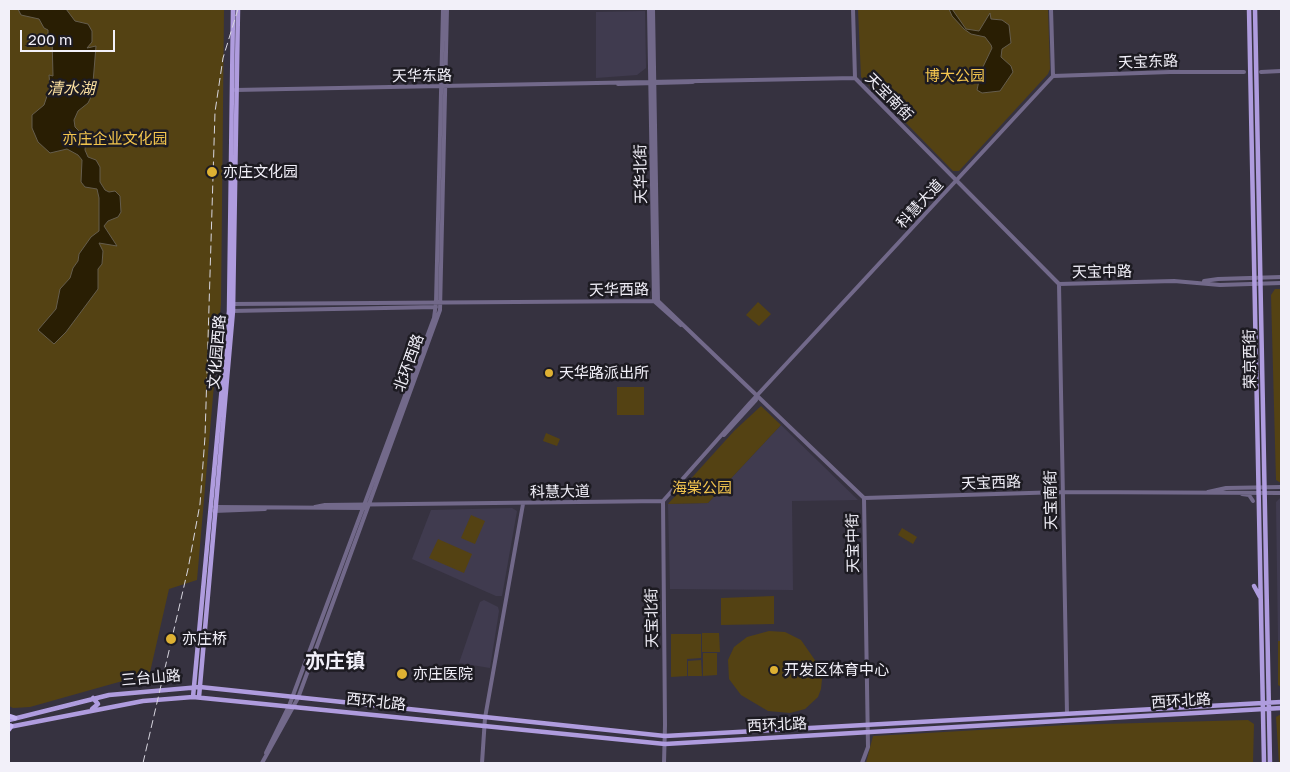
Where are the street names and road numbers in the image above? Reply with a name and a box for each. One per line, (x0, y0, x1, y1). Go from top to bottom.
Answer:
street label: 天宝东路 (1118, 52, 1178, 72)
street label: 天华东路 (392, 66, 452, 86)
street label: 天宝南街 (861, 69, 917, 125)
street label: 天华北街 (631, 144, 651, 204)
street label: 科慧大道 (893, 176, 947, 232)
street label: 天宝中路 (1072, 262, 1132, 282)
street label: 天华西路 (589, 280, 649, 300)
street label: 文化园西路 (205, 314, 229, 390)
street label: 荣京西街 (1240, 329, 1260, 389)
street label: 北环西路 (390, 332, 428, 394)
street label: 天宝南街 (1041, 470, 1061, 530)
street label: 天宝西路 (961, 473, 1021, 493)
street label: 科慧大道 (530, 482, 590, 502)
street label: 天宝中街 (843, 513, 863, 573)
street label: 天宝北街 (642, 588, 662, 648)
street label: 三台山路 (120, 666, 182, 690)
street label: 西环北路 (345, 690, 407, 714)
street label: 西环北路 (1150, 690, 1212, 712)
street label: 西环北路 (747, 714, 807, 736)

